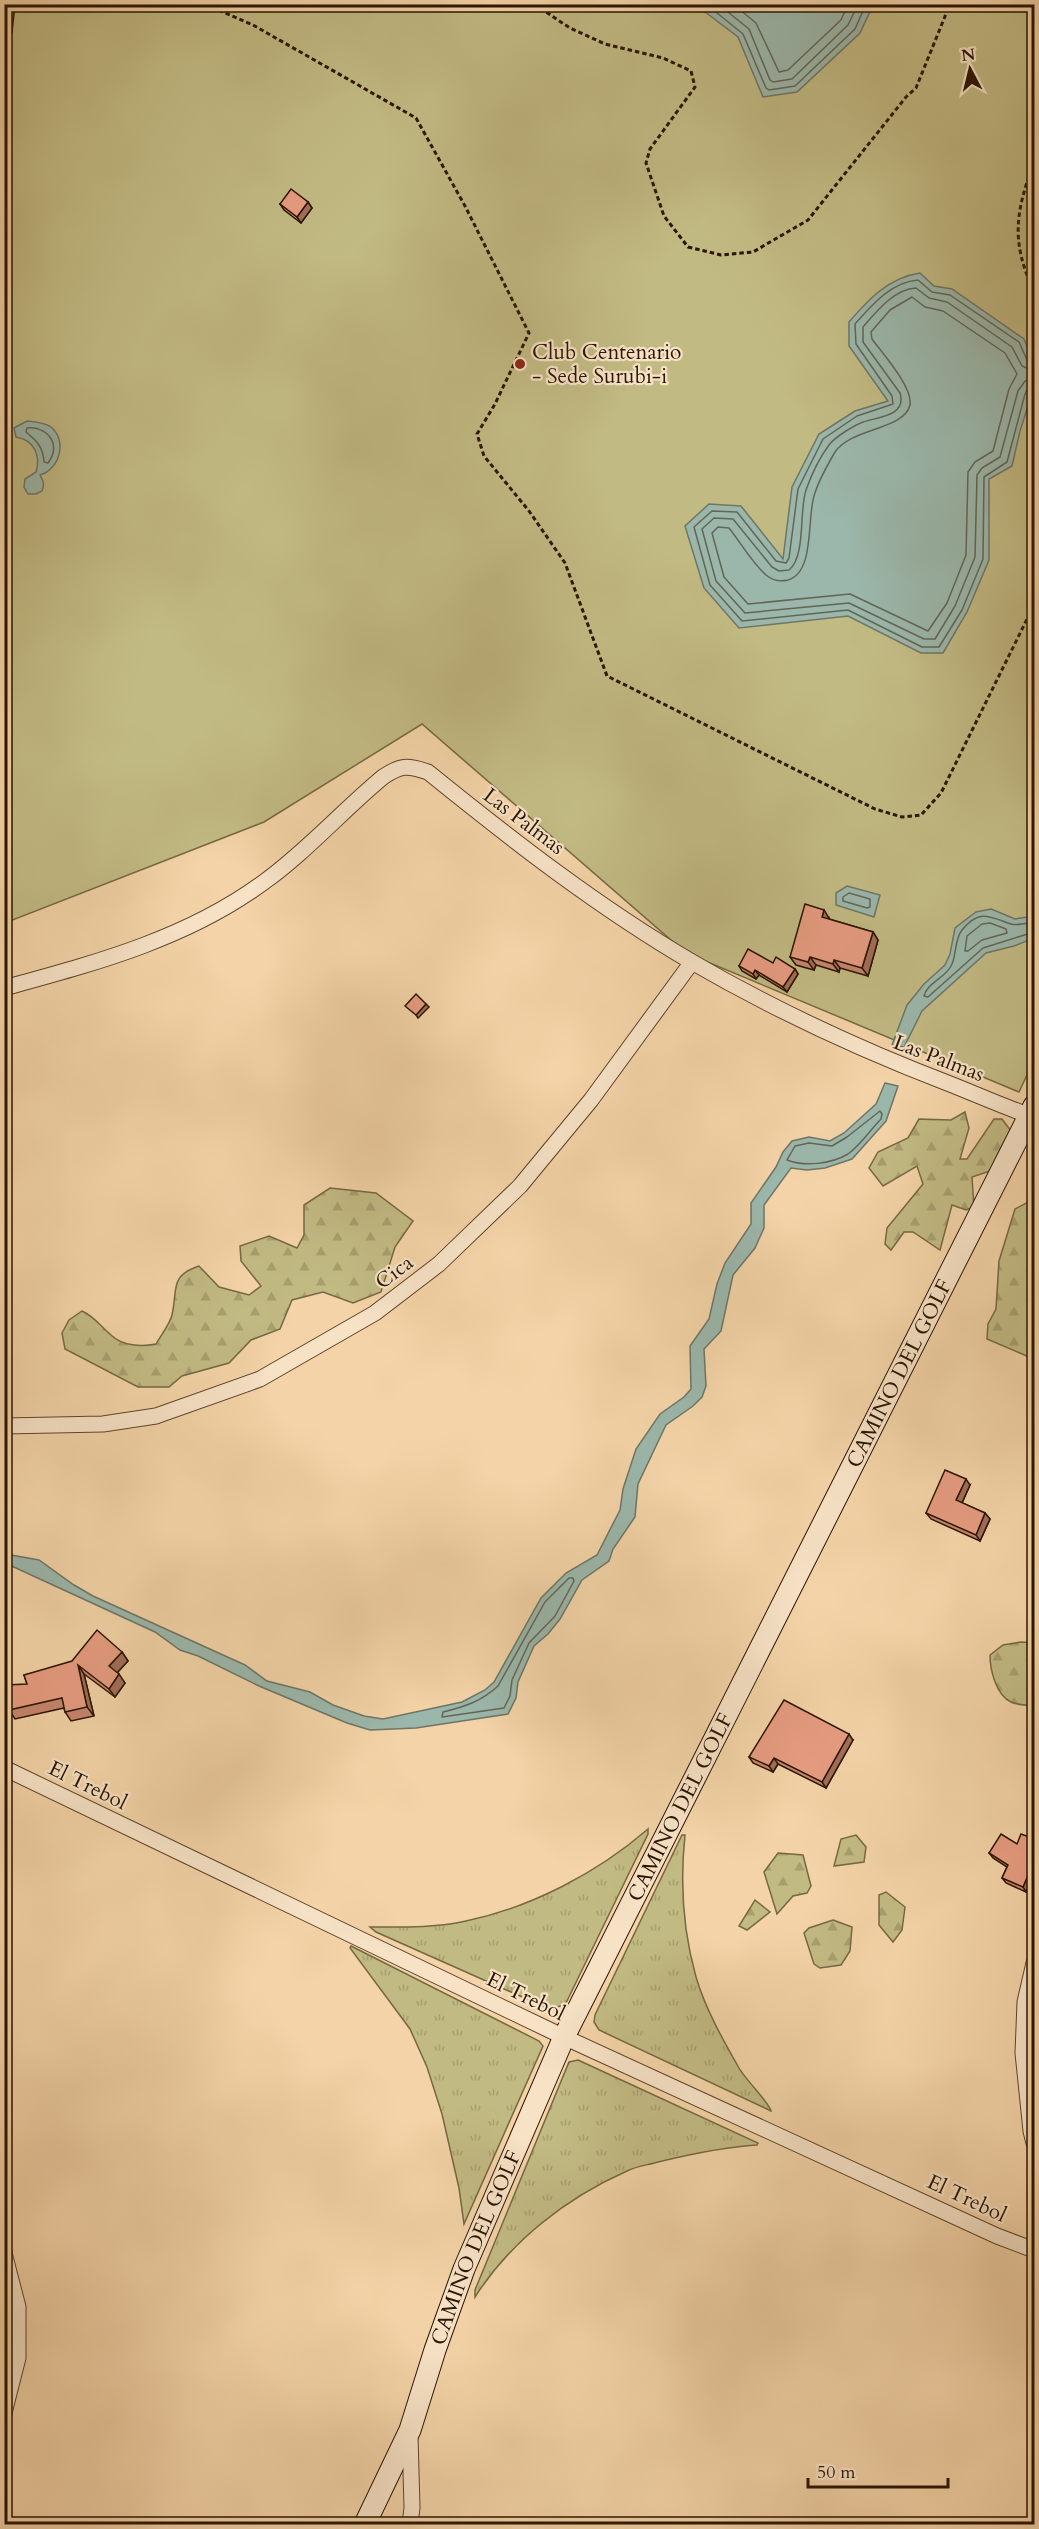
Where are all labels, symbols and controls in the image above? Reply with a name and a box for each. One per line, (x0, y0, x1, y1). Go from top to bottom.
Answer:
north arrow (940, 39, 1000, 99)
text: N (960, 43, 977, 67)
place label: Club Centenario - Sede Surubi-i (532, 338, 681, 391)
marker: Club Centenario - Sede Surubi-i (513, 357, 527, 371)
street label: Las Palmas (477, 781, 570, 862)
street label: Las Palmas (889, 1028, 988, 1089)
street label: Cica (369, 1249, 419, 1296)
street label: CAMINO DEL GOLF (840, 1275, 959, 1473)
street label: CAMINO DEL GOLF (621, 1708, 740, 1907)
street label: El Trebol (43, 1754, 132, 1817)
street label: El Trebol (481, 1965, 570, 2028)
street label: CAMINO DEL GOLF (424, 2146, 528, 2349)
street label: El Trebol (922, 2167, 1011, 2229)
scale bar (808, 2451, 948, 2489)
text: 50 m (817, 2460, 856, 2485)

